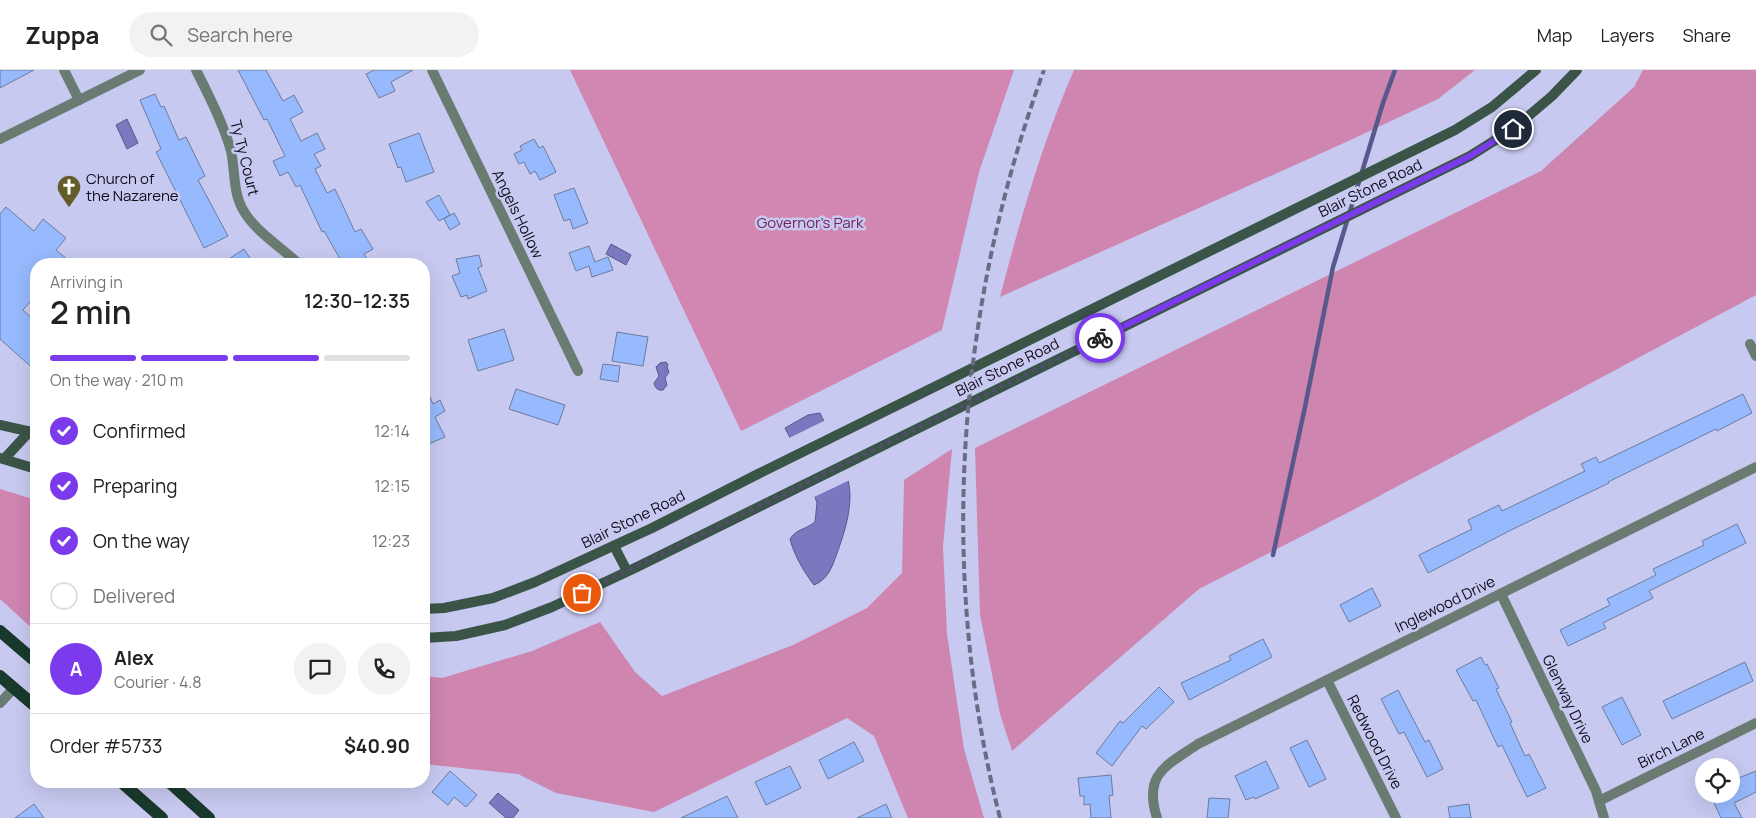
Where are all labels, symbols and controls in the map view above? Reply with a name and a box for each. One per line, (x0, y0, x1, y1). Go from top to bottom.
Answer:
search box (129, 12, 479, 57)
text: Zuppa (25, 18, 99, 51)
icon: search (147, 21, 175, 49)
text: Search here (187, 22, 293, 48)
text: Map (1537, 23, 1572, 47)
text: Layers (1600, 23, 1654, 47)
text: Share (1682, 23, 1731, 47)
pin (1492, 108, 1534, 150)
icon: home (1499, 115, 1527, 143)
street label: Ty Ty Court (225, 118, 265, 198)
street label: Blair Stone Road (1315, 154, 1425, 222)
street label: Angels Hollow (487, 166, 549, 262)
place label: Church of the Nazarene (86, 168, 179, 206)
church icon: Church of the Nazarene (56, 174, 82, 208)
park label: Governor's Park (757, 212, 864, 233)
text: Arriving in (50, 271, 123, 293)
text: 12:30–12:35 (304, 288, 410, 314)
text: 2 min (50, 290, 132, 334)
courier (1075, 313, 1125, 363)
icon: bike (1086, 324, 1114, 352)
street label: Blair Stone Road (952, 333, 1062, 401)
text: On the way · 210 m (50, 369, 183, 391)
icon: check (50, 417, 78, 445)
text: Confirmed (93, 418, 186, 444)
text: 12:14 (374, 420, 410, 442)
icon: check (50, 472, 78, 500)
text: Preparing (93, 473, 178, 499)
text: 12:15 (374, 475, 410, 497)
street label: Blair Stone Road (578, 485, 688, 553)
icon: check (50, 527, 78, 555)
text: On the way (93, 528, 190, 554)
text: 12:23 (372, 530, 410, 552)
street label: Inglewood Drive (1391, 571, 1499, 637)
pin (561, 572, 603, 614)
icon: bag (568, 579, 596, 607)
text: Delivered (93, 583, 175, 609)
button: chat (294, 643, 346, 695)
button: phone (358, 643, 410, 695)
text: Alex (114, 645, 154, 671)
street label: Glenway Drive (1537, 651, 1599, 747)
text: A (70, 656, 82, 682)
text: Courier · 4.8 (114, 671, 202, 693)
street label: Redwood Drive (1342, 691, 1408, 793)
street label: Birch Lane (1634, 723, 1708, 773)
text: Order #5733 (50, 733, 162, 759)
text: $40.90 (344, 733, 410, 759)
map controls (1695, 758, 1740, 803)
button: locate (1695, 758, 1740, 803)

